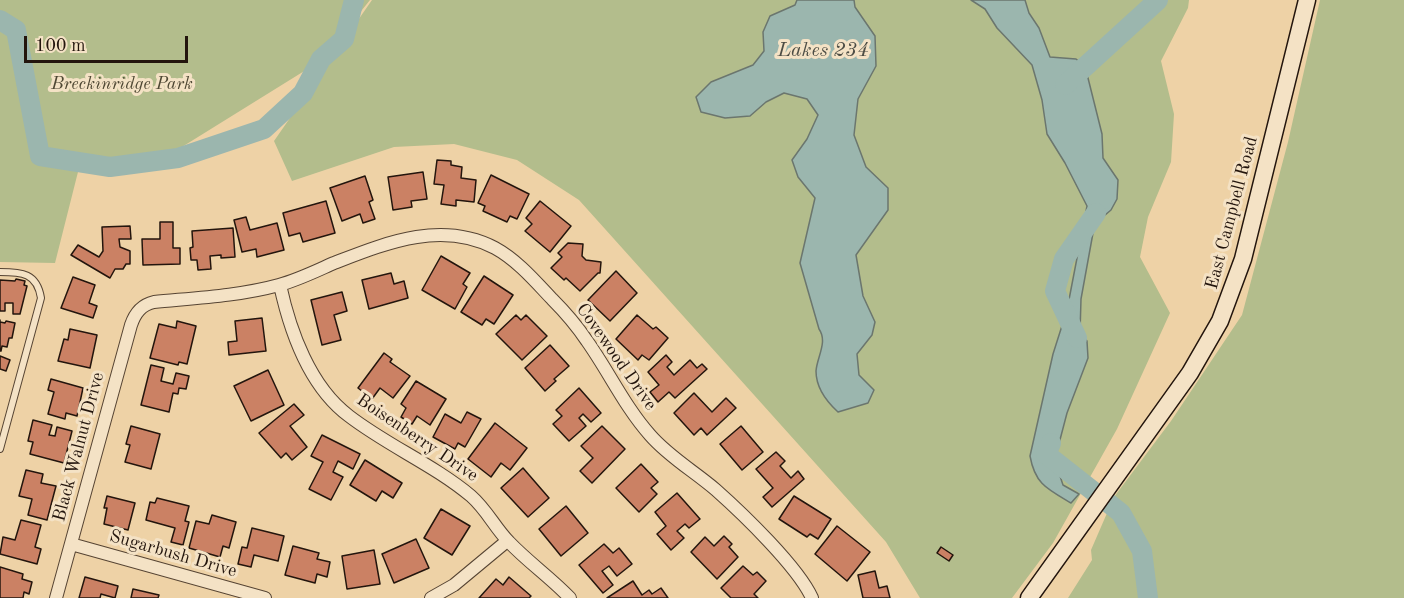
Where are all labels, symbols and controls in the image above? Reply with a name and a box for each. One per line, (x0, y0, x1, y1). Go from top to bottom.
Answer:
scale bar (27, 24, 190, 62)
text: 100 m (35, 37, 86, 55)
water label: Lakes 234 (777, 39, 869, 63)
park label: Breckinridge Park (51, 73, 193, 95)
street label: East Campbell Road (1201, 134, 1263, 292)
street label: Covewood Drive (571, 299, 661, 415)
street label: Black Walnut Drive (49, 370, 109, 524)
street label: Boisenberry Drive (352, 389, 482, 487)
street label: Sugarbush Drive (107, 525, 239, 583)

